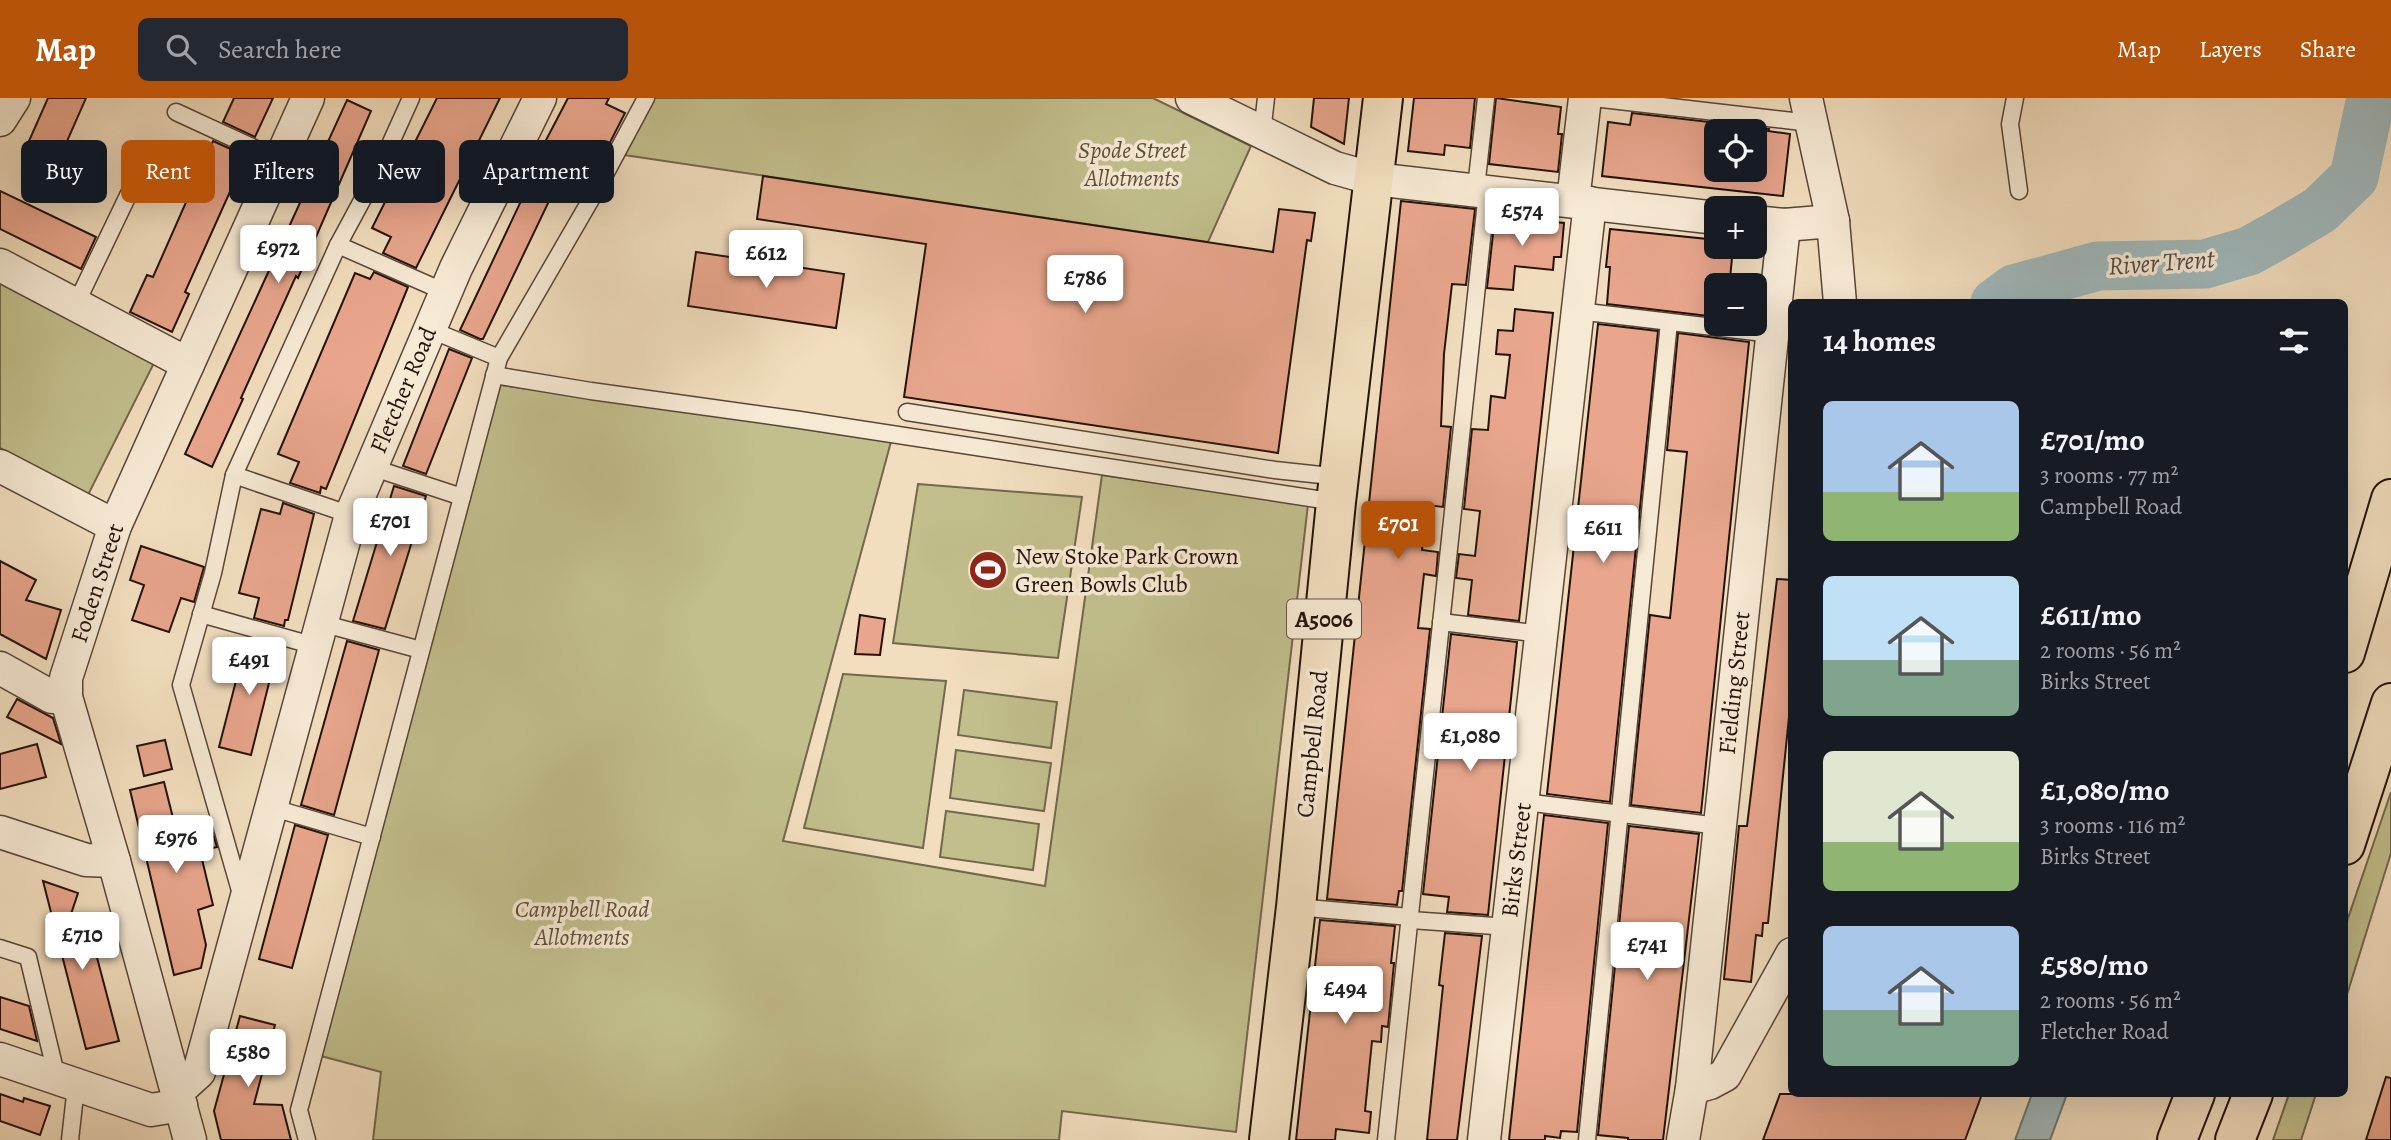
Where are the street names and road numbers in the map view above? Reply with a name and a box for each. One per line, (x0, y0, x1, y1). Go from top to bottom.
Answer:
street label: Fletcher Road (362, 322, 444, 458)
street label: Foden Street (63, 519, 131, 647)
road number: A5006 (1287, 600, 1361, 638)
street label: Fielding Street (1711, 610, 1757, 756)
street label: Campbell Road (1288, 669, 1336, 819)
street label: Birks Street (1493, 801, 1539, 919)

